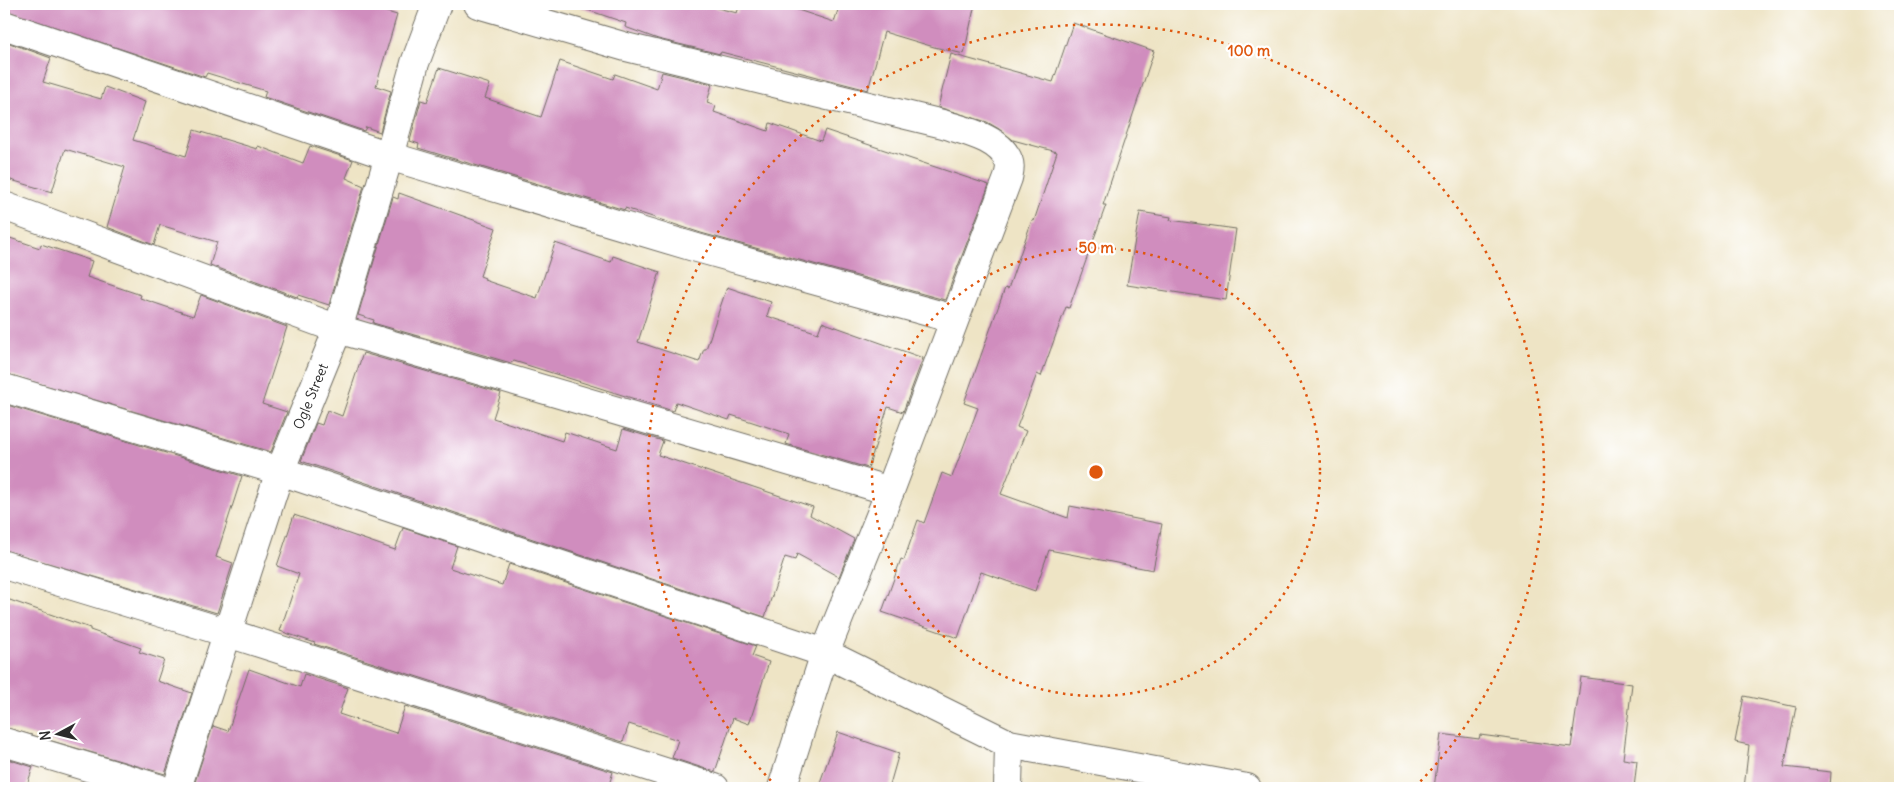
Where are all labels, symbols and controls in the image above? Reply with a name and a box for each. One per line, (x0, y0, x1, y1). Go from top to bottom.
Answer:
text: 100 m (1228, 41, 1270, 60)
text: 50 m (1078, 238, 1114, 257)
street label: Ogle Street (289, 360, 332, 432)
centre of rings (1087, 463, 1105, 481)
north arrow (32, 710, 82, 760)
text: N (36, 730, 55, 741)

